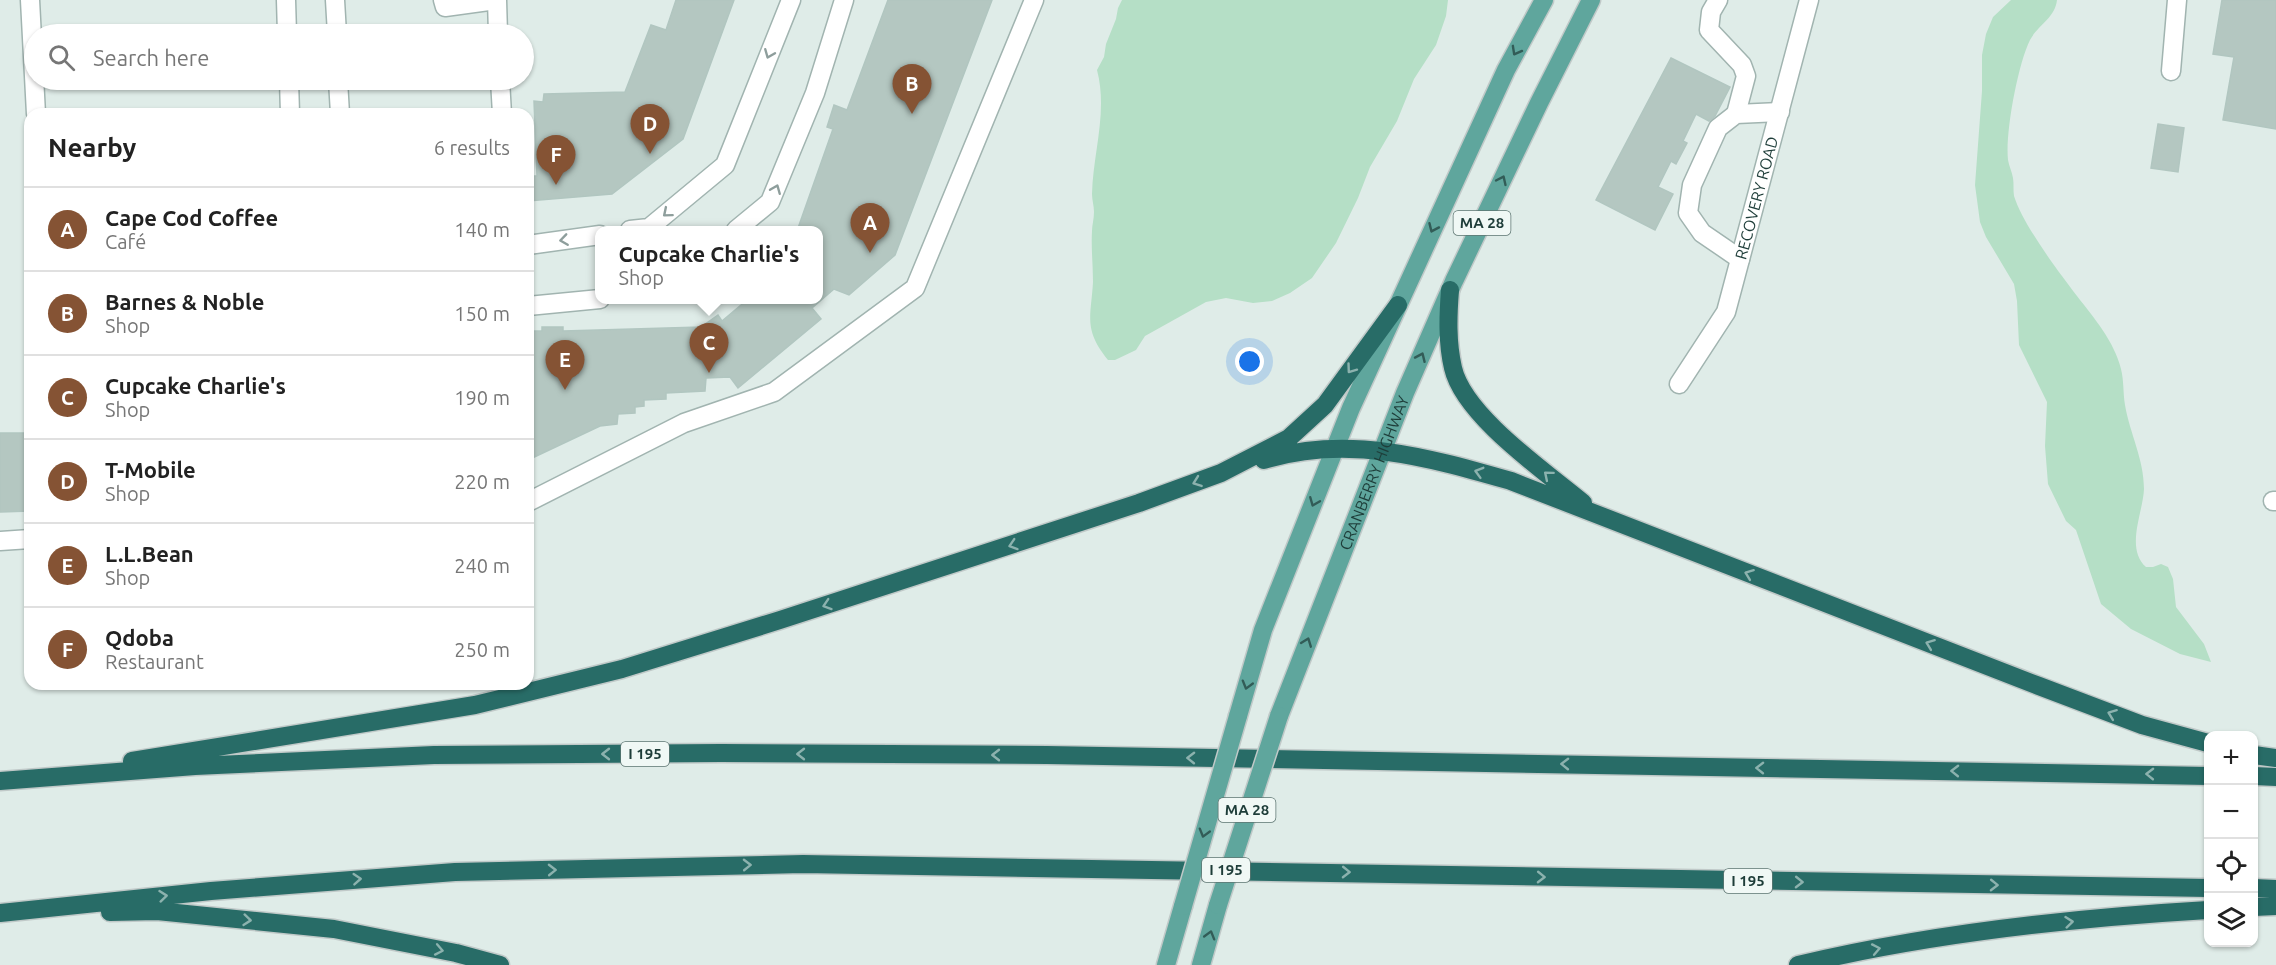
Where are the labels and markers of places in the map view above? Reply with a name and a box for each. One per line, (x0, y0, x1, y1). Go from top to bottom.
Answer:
pin: B (892, 64, 932, 114)
pin: D (630, 104, 670, 154)
pin: F (536, 136, 576, 185)
pin: A (850, 204, 890, 253)
pin: C (690, 324, 728, 373)
pin: E (546, 340, 584, 390)

